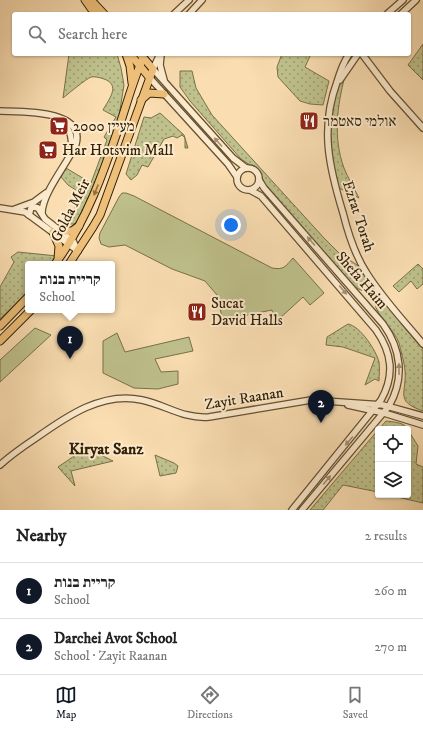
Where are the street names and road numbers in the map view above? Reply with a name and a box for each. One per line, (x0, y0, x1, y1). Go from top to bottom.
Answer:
street label: Golda Meir (46, 175, 95, 245)
street label: Ezrat Torah (338, 178, 379, 254)
street label: Shefa Haim (331, 248, 392, 313)
street label: Zayit Raanan (203, 383, 285, 414)

